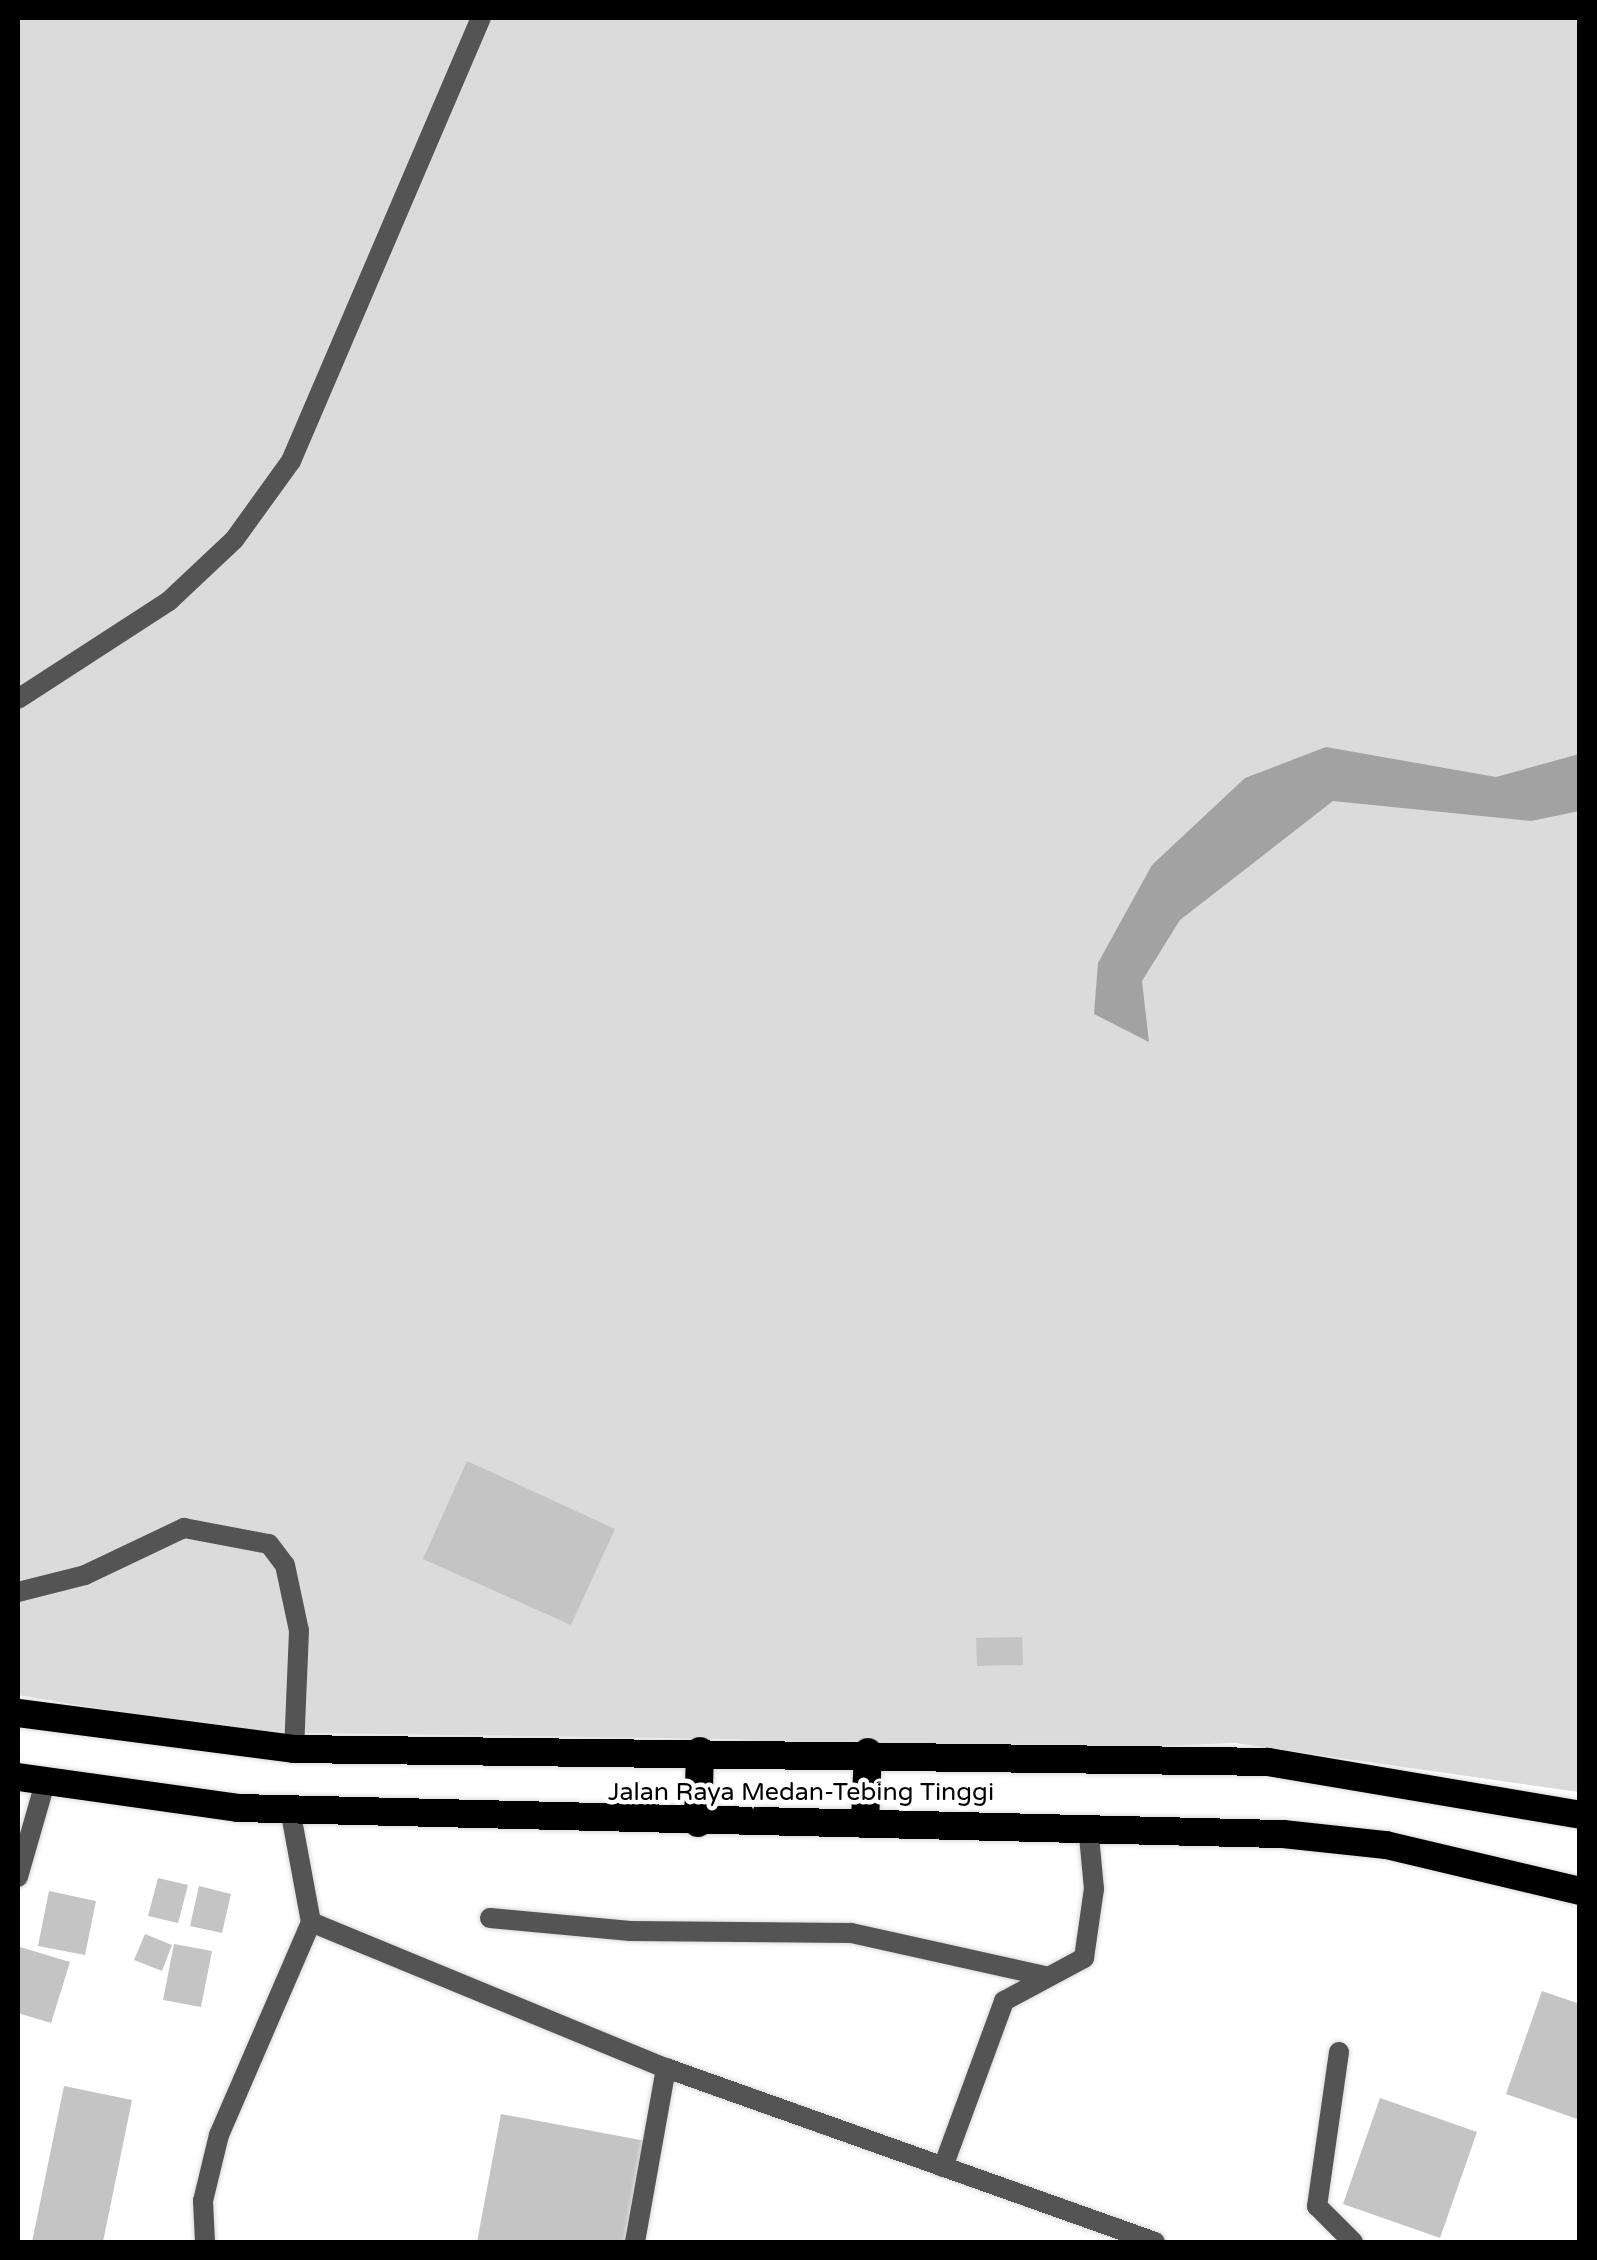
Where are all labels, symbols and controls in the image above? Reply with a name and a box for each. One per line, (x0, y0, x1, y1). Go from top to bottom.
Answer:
street label: Jalan Raya Medan-Tebing Tinggi (608, 1777, 994, 1807)

